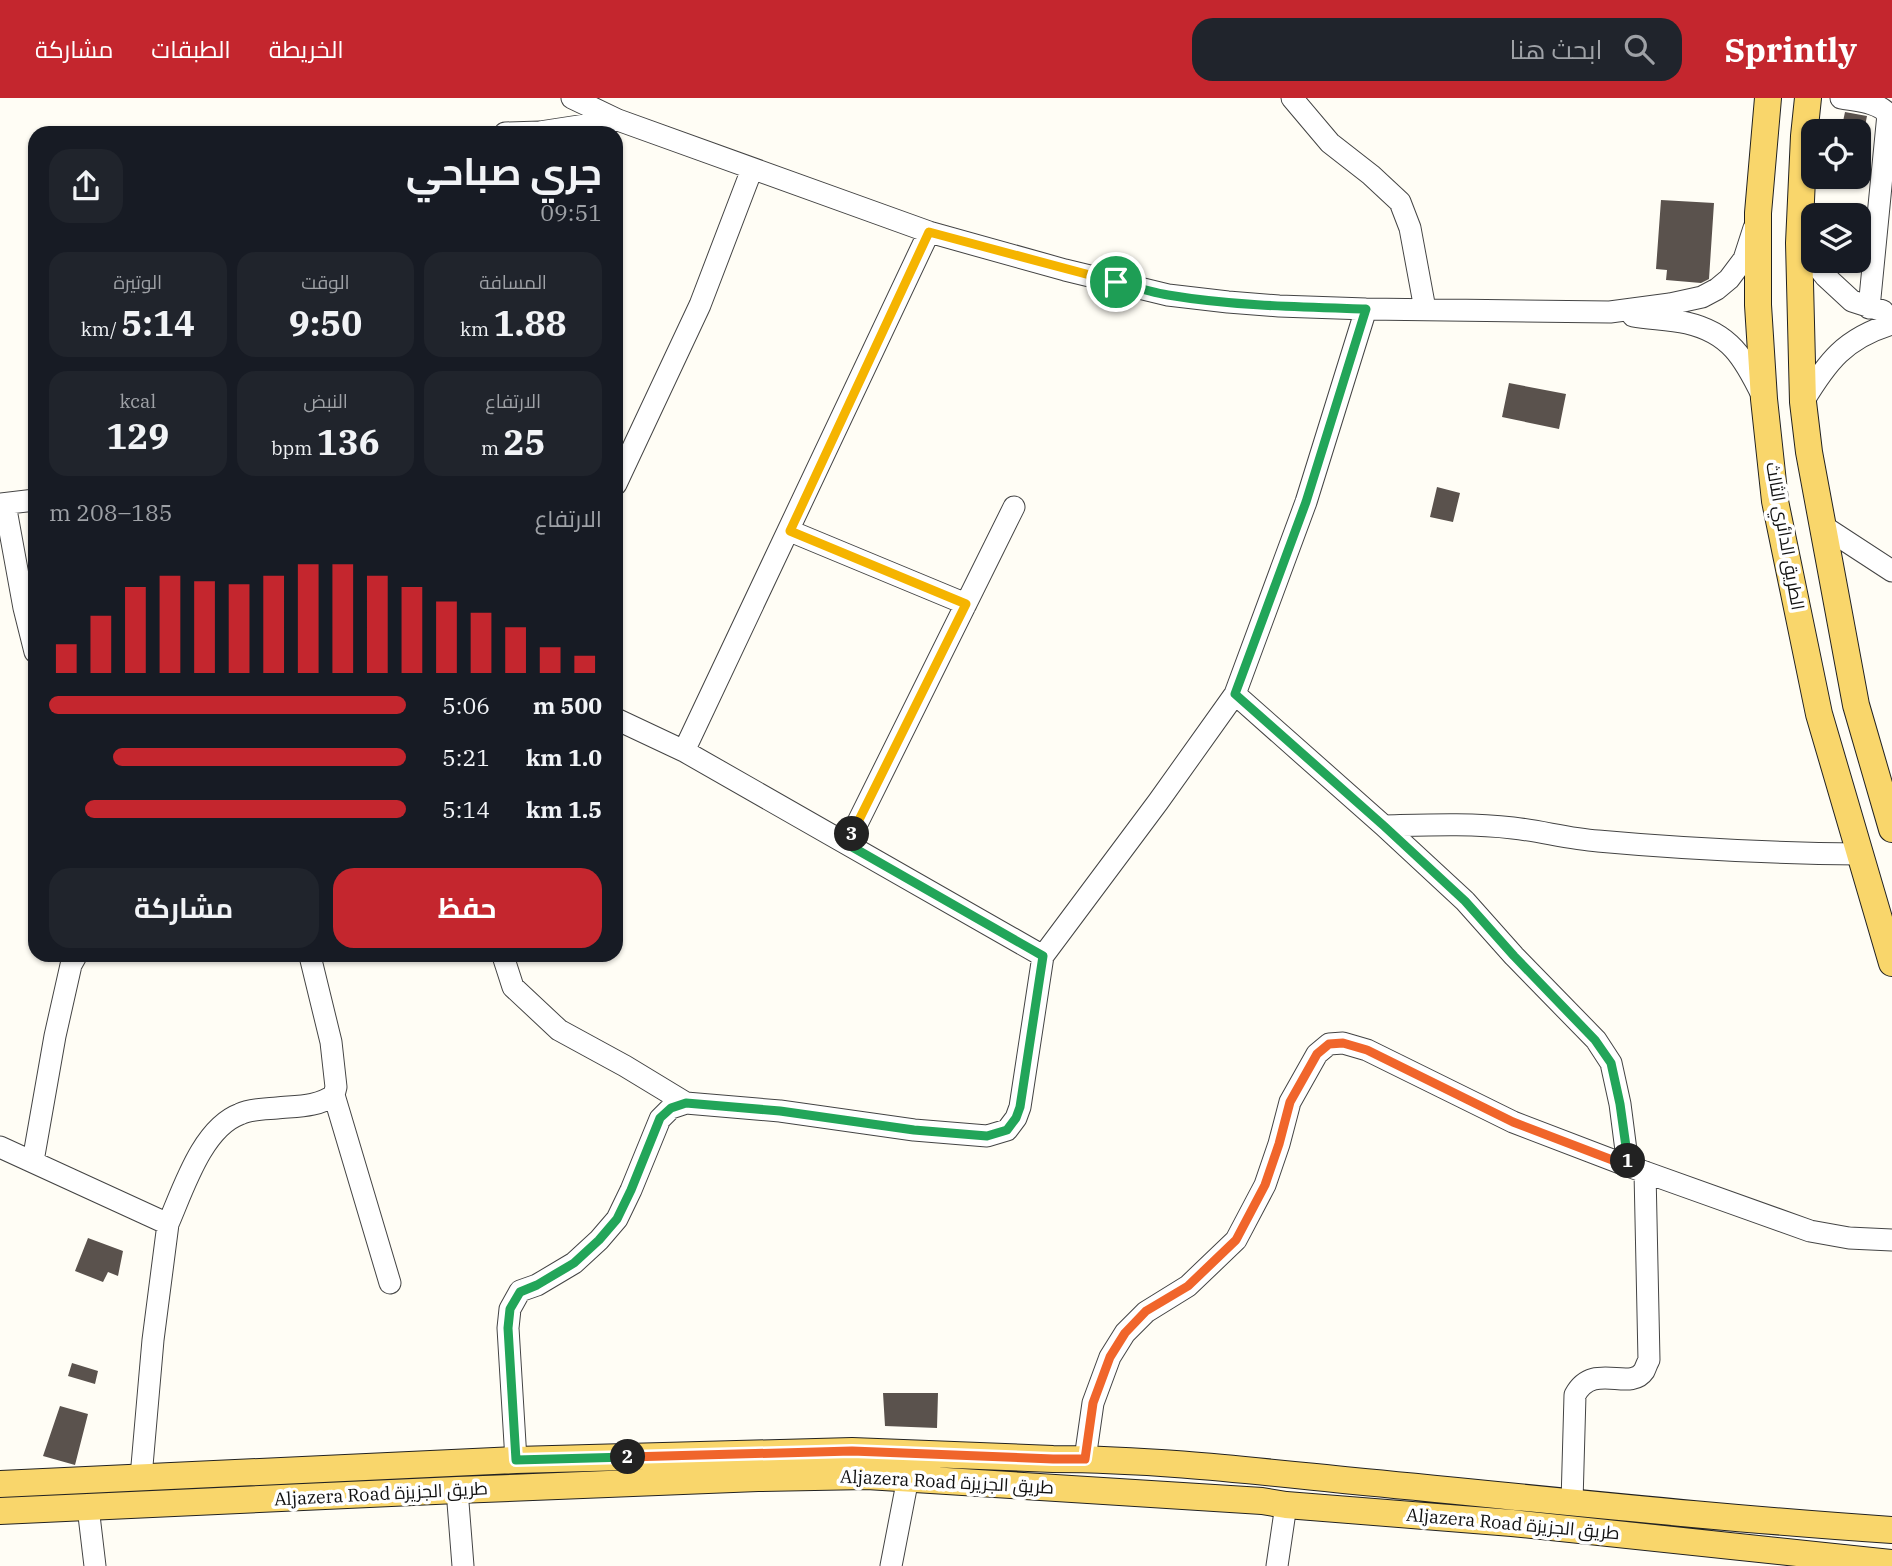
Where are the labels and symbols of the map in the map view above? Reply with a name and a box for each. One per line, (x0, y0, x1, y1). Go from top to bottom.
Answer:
pin (1086, 252, 1146, 312)
street label: الطريق الدائري الثالث (1758, 460, 1810, 612)
pin: 3 (834, 816, 870, 852)
pin: 1 (1610, 1144, 1646, 1178)
pin: 2 (610, 1440, 646, 1474)
street label: Aljazera Road طريق الجزيزة (839, 1464, 1055, 1500)
street label: Aljazera Road طريق الجزيزة (273, 1476, 489, 1512)
street label: Aljazera Road طريق الجزيزة (1405, 1503, 1621, 1545)

